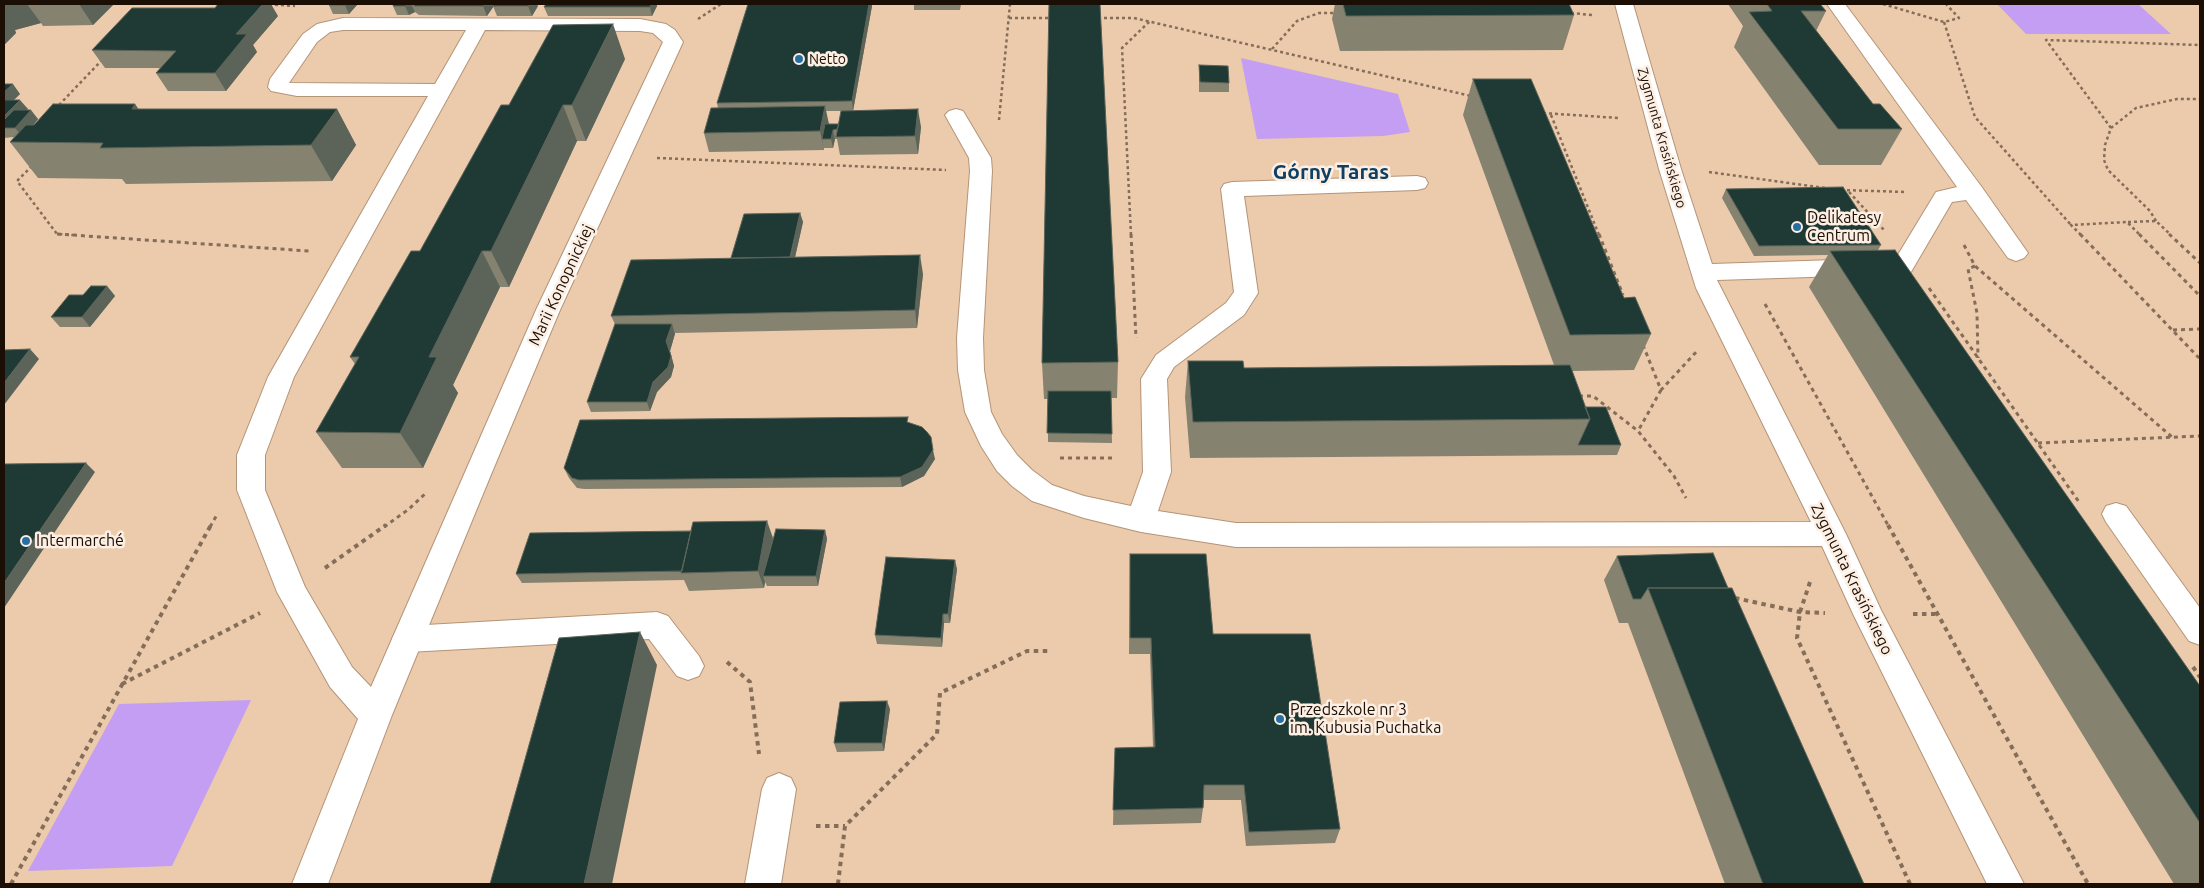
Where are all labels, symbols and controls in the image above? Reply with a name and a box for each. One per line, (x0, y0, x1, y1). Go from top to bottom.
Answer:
place label: Netto (809, 51, 846, 67)
marker: Netto (793, 53, 805, 65)
street label: Zygmunta Krasińskiego (1634, 66, 1690, 210)
district label: Górny Taras (1273, 159, 1389, 185)
place label: Delikatesy Centrum (1807, 208, 1881, 246)
street label: Marii Konopnickiej (525, 221, 597, 349)
marker: Delikatesy Centrum (1791, 221, 1803, 233)
street label: Zygmunta Krasińskiego (1807, 500, 1897, 658)
place label: Intermarché (36, 531, 124, 551)
marker: Intermarché (20, 535, 32, 547)
place label: Przedszkole nr 3 im. Kubusia Puchatka (1290, 700, 1441, 738)
marker: Przedszkole nr 3 im. Kubusia Puchatka (1274, 713, 1286, 725)

